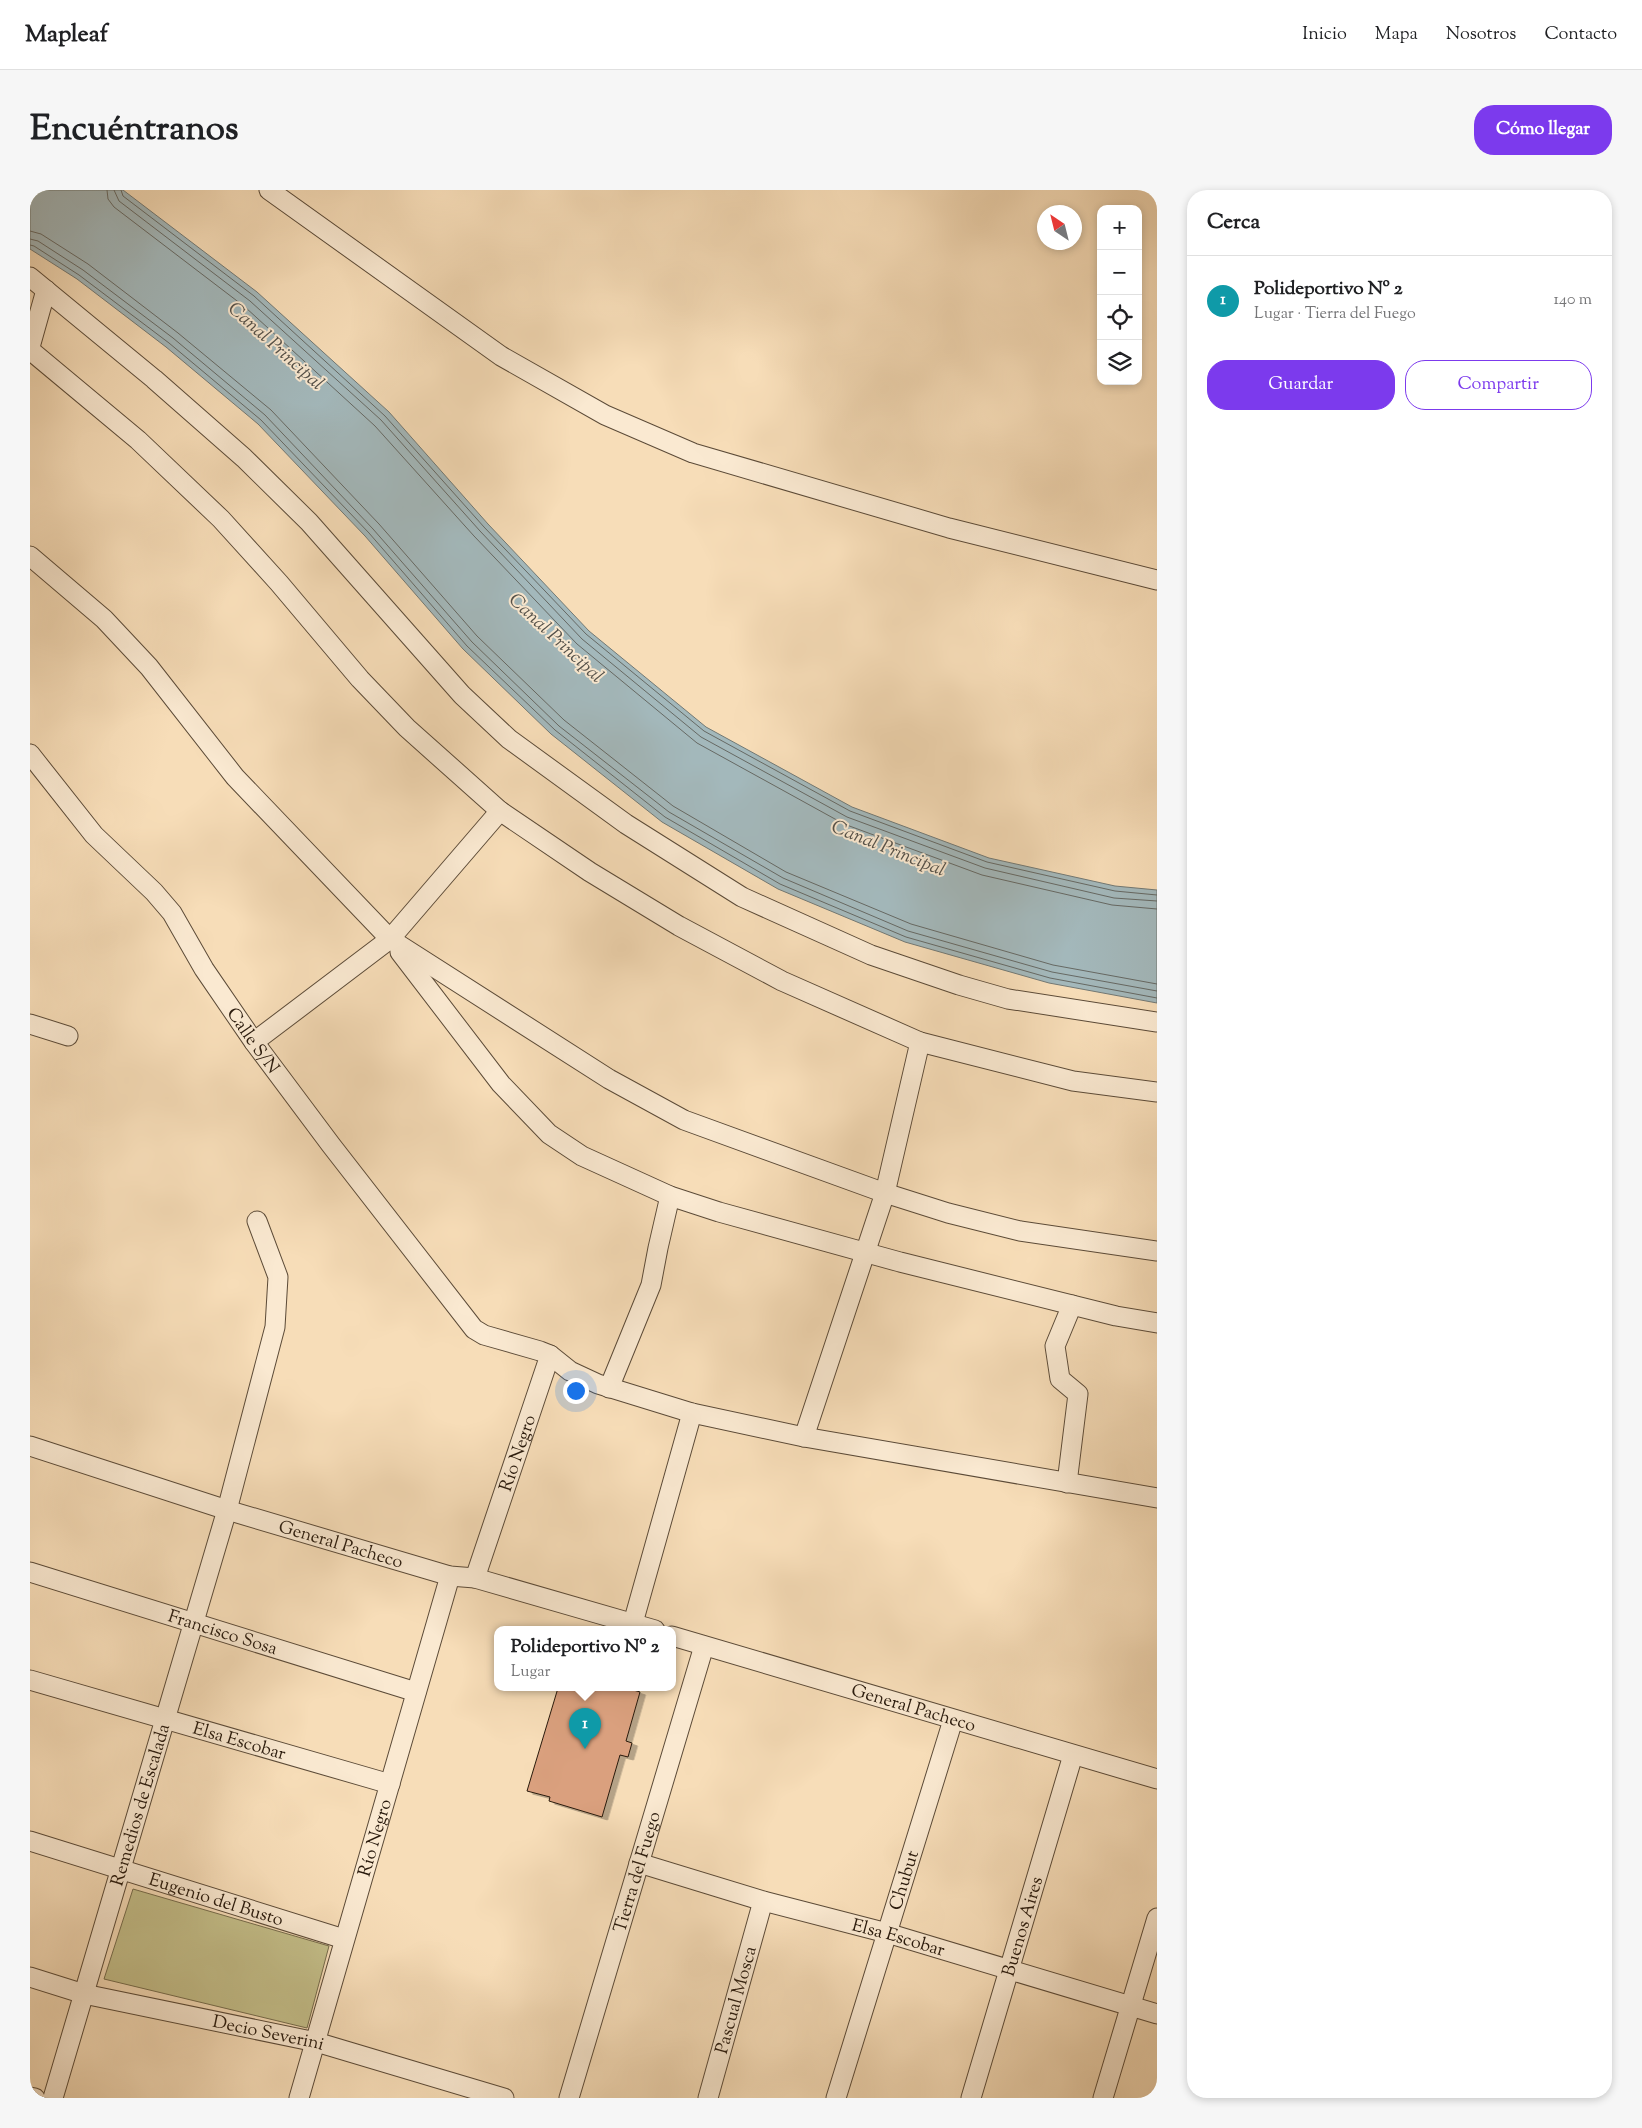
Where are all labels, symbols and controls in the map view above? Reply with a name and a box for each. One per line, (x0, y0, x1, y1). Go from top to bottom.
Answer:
text: Mapleaf (25, 18, 108, 52)
text: Inicio (1302, 22, 1347, 48)
text: Mapa (1375, 22, 1418, 48)
text: Nosotros (1446, 22, 1516, 48)
text: Contacto (1544, 22, 1617, 48)
text: Encuéntranos (30, 105, 239, 156)
button: Cómo llegar (1474, 105, 1612, 155)
north arrow (1037, 205, 1082, 250)
map controls (1097, 205, 1142, 385)
button: + (1097, 205, 1142, 250)
text: Cerca (1207, 208, 1260, 238)
button: − (1097, 250, 1142, 295)
text: Polideportivo Nº 2 (1254, 276, 1403, 303)
text: 1 (1220, 289, 1226, 312)
text: 140 m (1554, 289, 1592, 312)
button: locate (1097, 295, 1142, 340)
water label: Canal Principal (221, 296, 329, 397)
text: Lugar · Tierra del Fuego (1254, 303, 1416, 326)
button: layers (1097, 340, 1142, 385)
button: Guardar (1207, 360, 1395, 410)
button: Compartir (1405, 360, 1592, 410)
water label: Canal Principal (502, 588, 609, 690)
water label: Canal Principal (827, 814, 949, 885)
street label: Calle S/N (219, 1003, 285, 1080)
your location (563, 1378, 589, 1404)
street label: Río Negro (494, 1412, 544, 1495)
street label: General Pacheco (275, 1515, 406, 1576)
street label: Francisco Sosa (164, 1605, 280, 1663)
popup (494, 1626, 676, 1691)
text: Polideportivo Nº 2 (511, 1634, 659, 1661)
text: Lugar (511, 1661, 550, 1684)
street label: General Pacheco (848, 1679, 979, 1740)
pin: 1 (569, 1708, 601, 1749)
street label: Elsa Escobar (189, 1717, 289, 1768)
street label: Remedios de Escalada (105, 1721, 178, 1889)
street label: Río Negro (353, 1796, 400, 1880)
street label: Tierra del Fuego (608, 1809, 669, 1936)
street label: Chubut (884, 1848, 927, 1914)
street label: Eugenio del Busto (145, 1868, 286, 1934)
street label: Buenos Aires (997, 1874, 1051, 1980)
street label: Elsa Escobar (849, 1913, 948, 1965)
street label: Pascual Mosca (710, 1944, 765, 2057)
street label: Decio Severini (210, 2010, 327, 2059)

